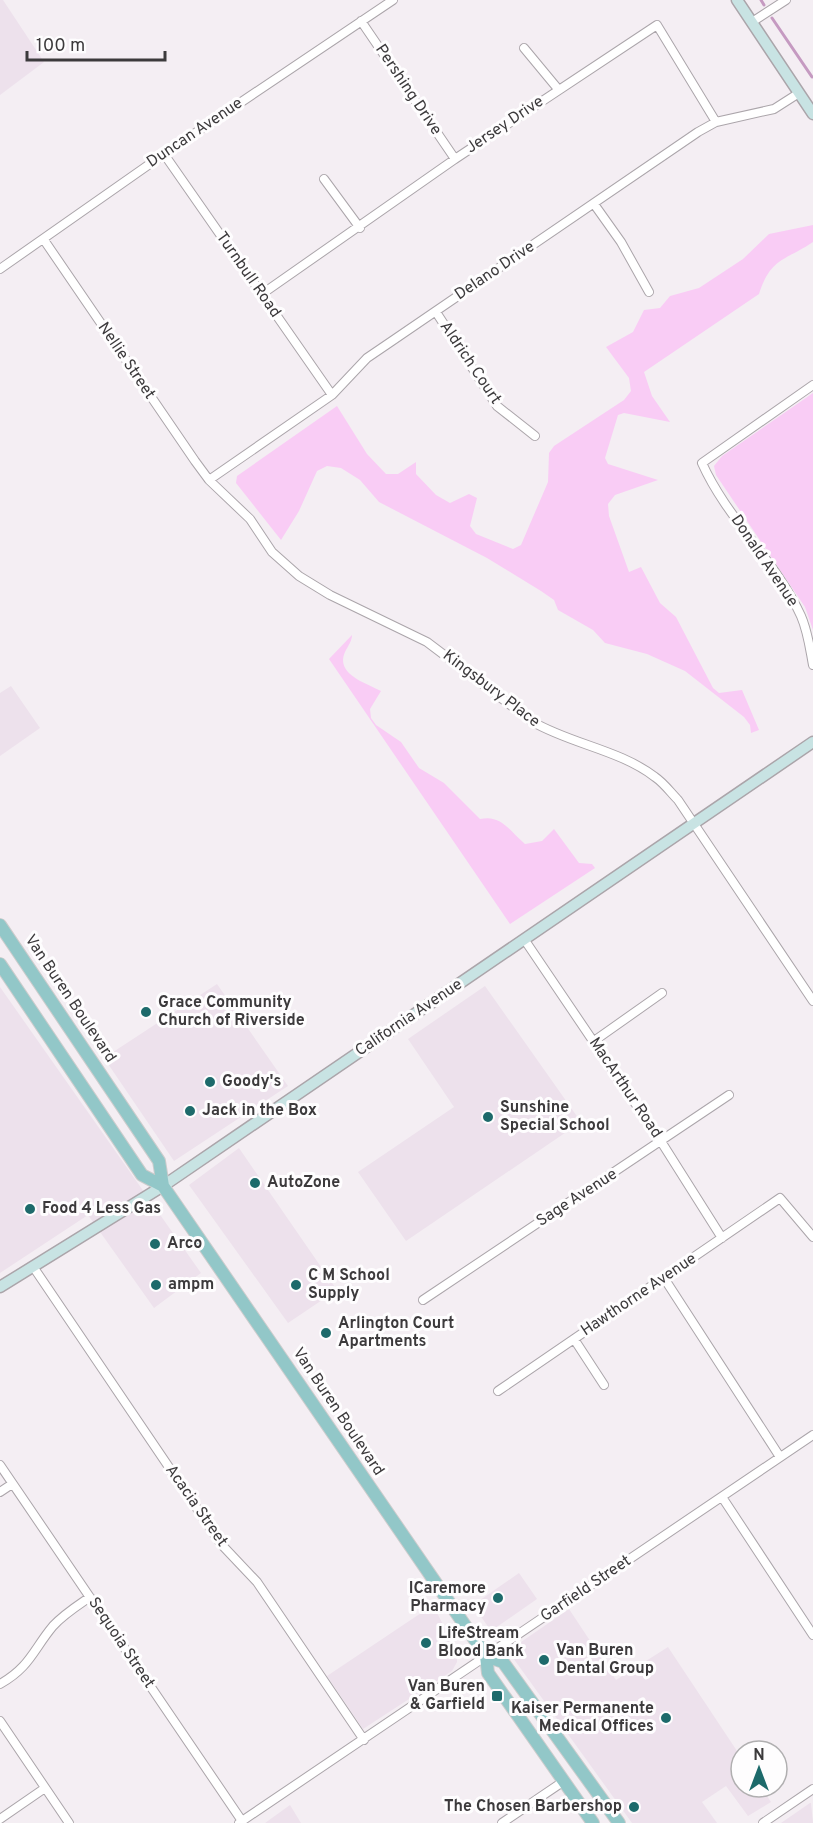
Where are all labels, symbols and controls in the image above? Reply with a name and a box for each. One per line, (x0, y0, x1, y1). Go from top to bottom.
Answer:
scale bar (27, 24, 165, 62)
text: 100 m (36, 35, 85, 58)
street label: Pershing Drive (370, 41, 446, 139)
street label: Jersey Drive (462, 92, 548, 158)
street label: Duncan Avenue (143, 94, 247, 172)
street label: Turnbull Road (211, 228, 285, 322)
street label: Delano Drive (451, 237, 539, 305)
street label: Aldrich Court (435, 318, 505, 408)
street label: Nellie Street (93, 319, 159, 403)
street label: Donald Avenue (726, 511, 802, 611)
street label: Kingsbury Place (438, 646, 544, 732)
street label: Van Buren Boulevard (20, 931, 120, 1067)
street label: California Avenue (352, 975, 466, 1061)
place label: Grace Community Church of Riverside (158, 993, 305, 1031)
marker: Grace Community Church of Riverside (139, 1005, 153, 1019)
street label: MacArthur Road (584, 1034, 666, 1142)
place label: Goody's (222, 1072, 281, 1092)
marker: Goody's (203, 1075, 217, 1089)
place label: Sunshine Special School (500, 1098, 610, 1136)
place label: Jack in the Box (202, 1101, 317, 1121)
marker: Jack in the Box (183, 1104, 197, 1118)
marker: Sunshine Special School (481, 1110, 495, 1124)
street label: Sage Avenue (533, 1164, 621, 1232)
place label: AutoZone (267, 1173, 340, 1193)
marker: AutoZone (248, 1176, 262, 1190)
place label: Food 4 Less Gas (42, 1199, 161, 1219)
marker: Food 4 Less Gas (23, 1202, 37, 1216)
place label: Arco (167, 1234, 202, 1254)
marker: Arco (148, 1237, 162, 1251)
street label: Hawthorne Avenue (577, 1249, 701, 1341)
place label: C M School Supply (308, 1266, 390, 1304)
place label: ampm (168, 1275, 214, 1295)
marker: ampm (149, 1278, 163, 1292)
marker: C M School Supply (289, 1278, 303, 1292)
place label: Arlington Court Apartments (338, 1314, 454, 1352)
marker: Arlington Court Apartments (319, 1326, 333, 1340)
street label: Van Buren Boulevard (288, 1344, 388, 1480)
street label: Acacia Street (160, 1461, 232, 1551)
street label: Garfield Street (537, 1551, 635, 1627)
place label: ICaremore Pharmacy (409, 1579, 486, 1617)
marker: ICaremore Pharmacy (491, 1591, 505, 1605)
street label: Sequoia Street (83, 1594, 159, 1692)
place label: LifeStream Blood Bank (438, 1624, 524, 1662)
marker: LifeStream Blood Bank (419, 1636, 433, 1650)
place label: Van Buren Dental Group (556, 1641, 654, 1679)
marker: Van Buren Dental Group (537, 1653, 551, 1667)
place label: Van Buren & Garfield (408, 1677, 485, 1715)
marker: Van Buren & Garfield (490, 1689, 504, 1703)
place label: Kaiser Permanente Medical Offices (511, 1699, 654, 1737)
marker: Kaiser Permanente Medical Offices (659, 1711, 673, 1725)
north arrow (729, 1739, 789, 1799)
text: N (753, 1746, 765, 1766)
place label: The Chosen Barbershop (444, 1797, 622, 1817)
marker: The Chosen Barbershop (627, 1800, 641, 1814)

